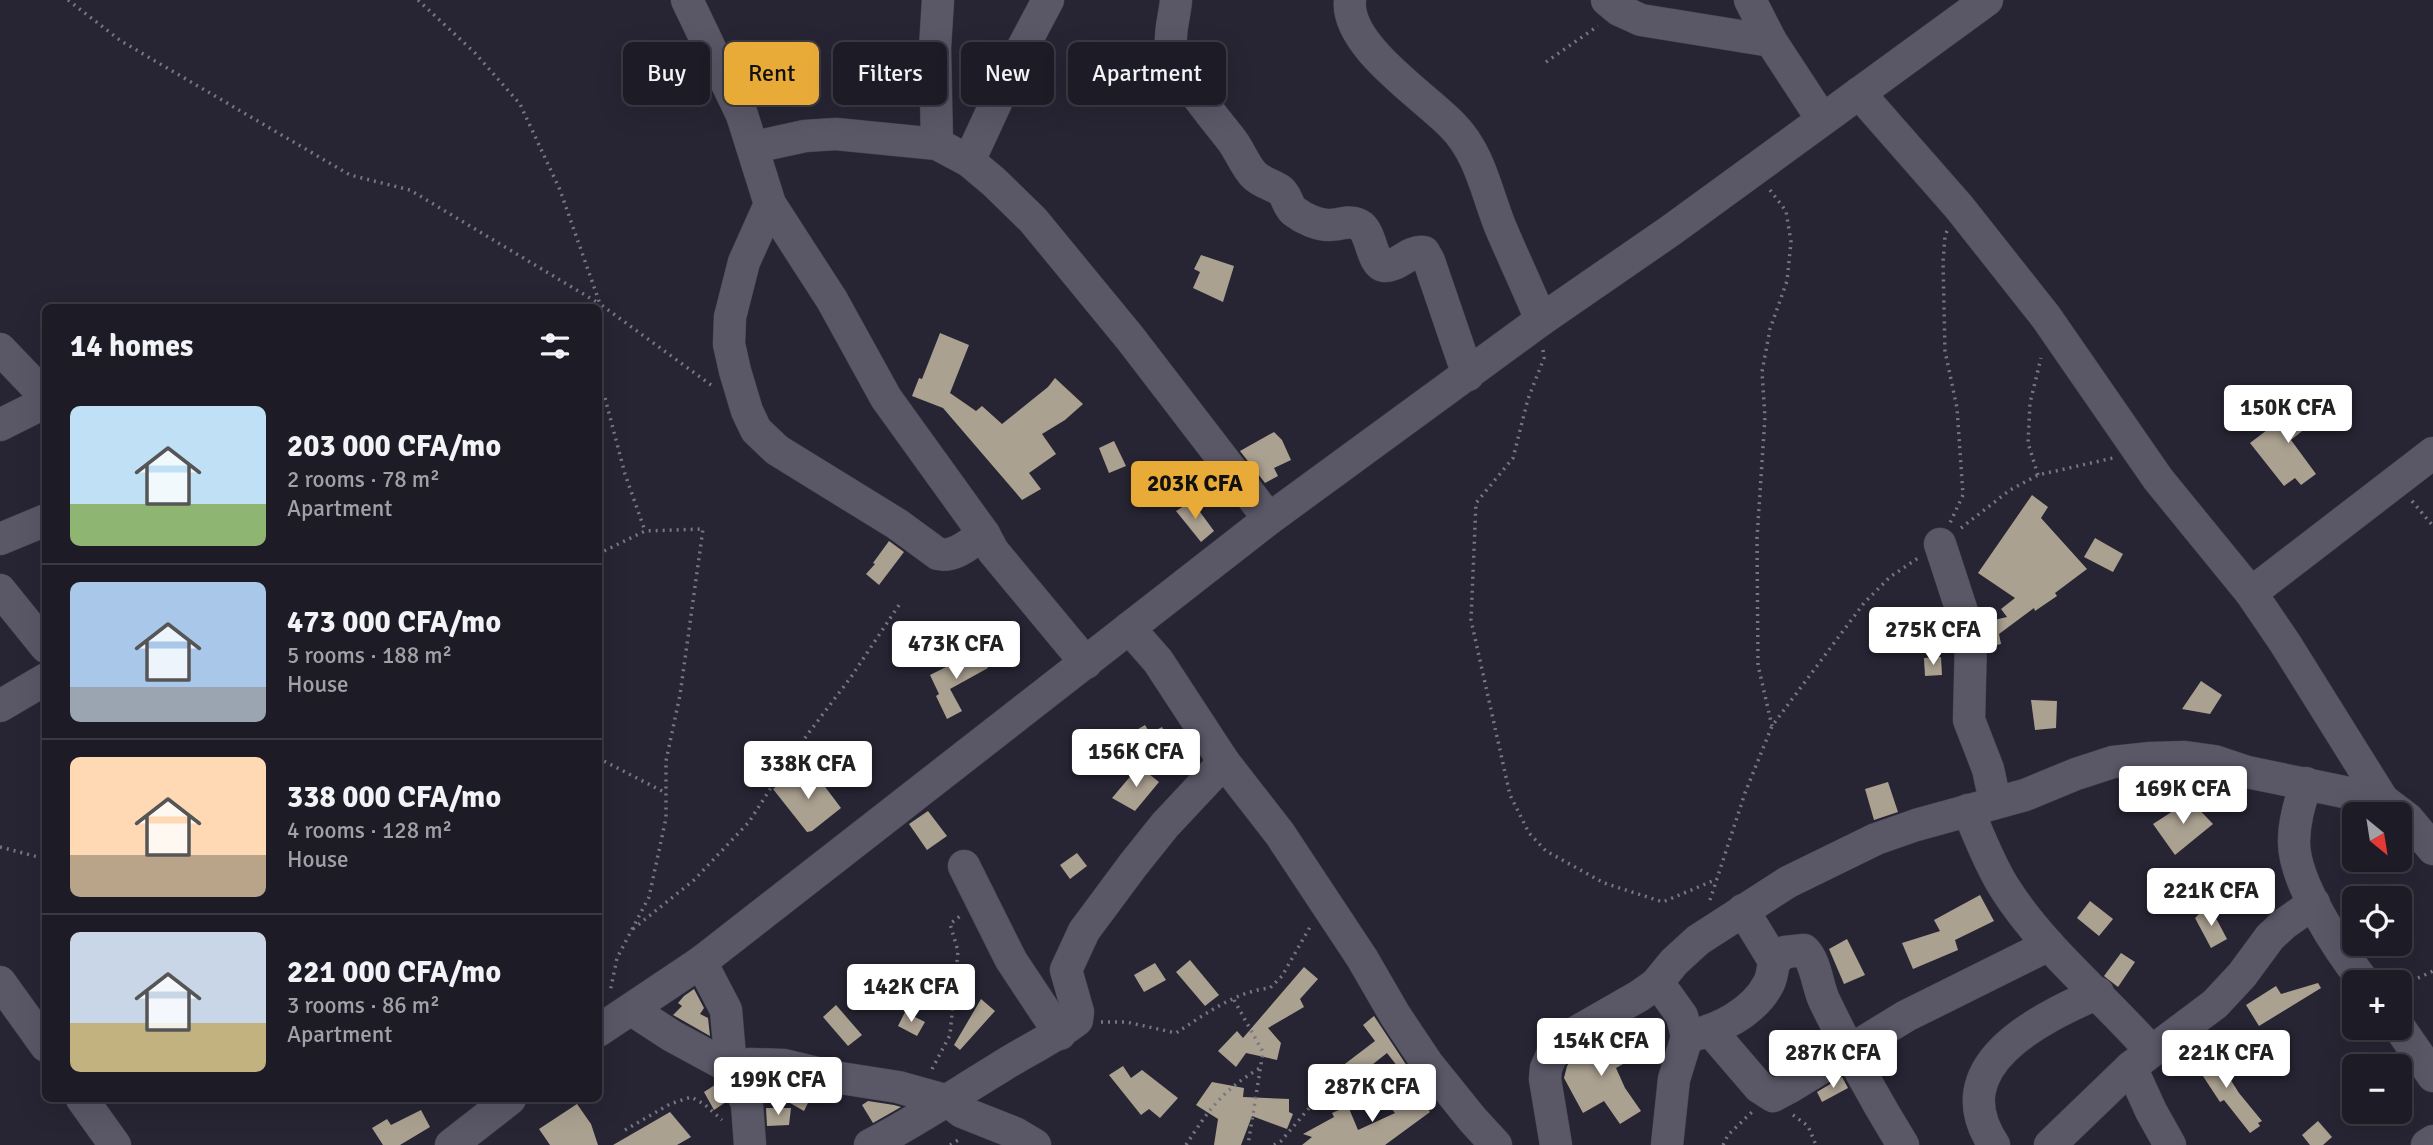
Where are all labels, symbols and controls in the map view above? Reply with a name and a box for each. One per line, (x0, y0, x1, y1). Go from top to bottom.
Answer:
chip: Buy (623, 42, 710, 105)
chip: Rent (724, 42, 819, 105)
chip: Filters (833, 42, 947, 105)
chip: New (961, 42, 1054, 105)
chip: Apartment (1068, 42, 1226, 105)
icon: filters (536, 327, 574, 365)
text: 14 homes (70, 328, 193, 365)
pin: 150K CFA (2216, 386, 2360, 445)
text: 150K CFA (2240, 393, 2336, 422)
text: 203 000 CFA/mo (287, 428, 501, 465)
icon: home (126, 434, 210, 518)
pin: 203K CFA (1123, 462, 1267, 521)
text: 2 rooms · 78 m² (287, 465, 440, 494)
text: 203K CFA (1147, 469, 1243, 498)
text: Apartment (287, 494, 392, 523)
text: 473 000 CFA/mo (287, 604, 501, 641)
pin: 275K CFA (1861, 608, 2005, 667)
icon: home (126, 610, 210, 694)
text: 275K CFA (1885, 615, 1981, 644)
pin: 473K CFA (884, 622, 1028, 681)
text: 473K CFA (908, 629, 1004, 658)
text: 5 rooms · 188 m² (287, 641, 452, 670)
text: House (287, 670, 349, 699)
pin: 156K CFA (1064, 730, 1208, 789)
text: 156K CFA (1088, 737, 1184, 766)
pin: 338K CFA (736, 742, 880, 801)
text: 338K CFA (760, 749, 856, 778)
pin: 169K CFA (2111, 766, 2255, 826)
text: 169K CFA (2135, 774, 2231, 803)
text: 338 000 CFA/mo (287, 779, 501, 816)
icon: home (126, 785, 210, 869)
north arrow (2342, 802, 2412, 872)
map controls (2342, 802, 2412, 1124)
text: 4 rooms · 128 m² (287, 816, 452, 845)
text: House (287, 845, 349, 874)
pin: 221K CFA (2139, 869, 2283, 928)
text: 221K CFA (2163, 876, 2259, 905)
button: locate (2342, 886, 2412, 956)
text: 221 000 CFA/mo (287, 954, 501, 991)
icon: home (126, 960, 210, 1044)
pin: 142K CFA (839, 964, 983, 1024)
button: + (2342, 970, 2412, 1040)
text: 142K CFA (863, 972, 959, 1001)
text: 3 rooms · 86 m² (287, 991, 440, 1020)
pin: 154K CFA (1529, 1018, 1673, 1078)
text: Apartment (287, 1020, 392, 1049)
text: 154K CFA (1553, 1026, 1649, 1055)
pin: 287K CFA (1761, 1030, 1905, 1090)
pin: 221K CFA (2154, 1030, 2298, 1090)
text: 287K CFA (1785, 1038, 1881, 1067)
text: 221K CFA (2178, 1038, 2274, 1067)
button: − (2342, 1054, 2412, 1124)
pin: 199K CFA (706, 1058, 850, 1117)
pin: 287K CFA (1300, 1064, 1444, 1124)
text: 199K CFA (730, 1065, 826, 1094)
text: 287K CFA (1324, 1072, 1420, 1101)

